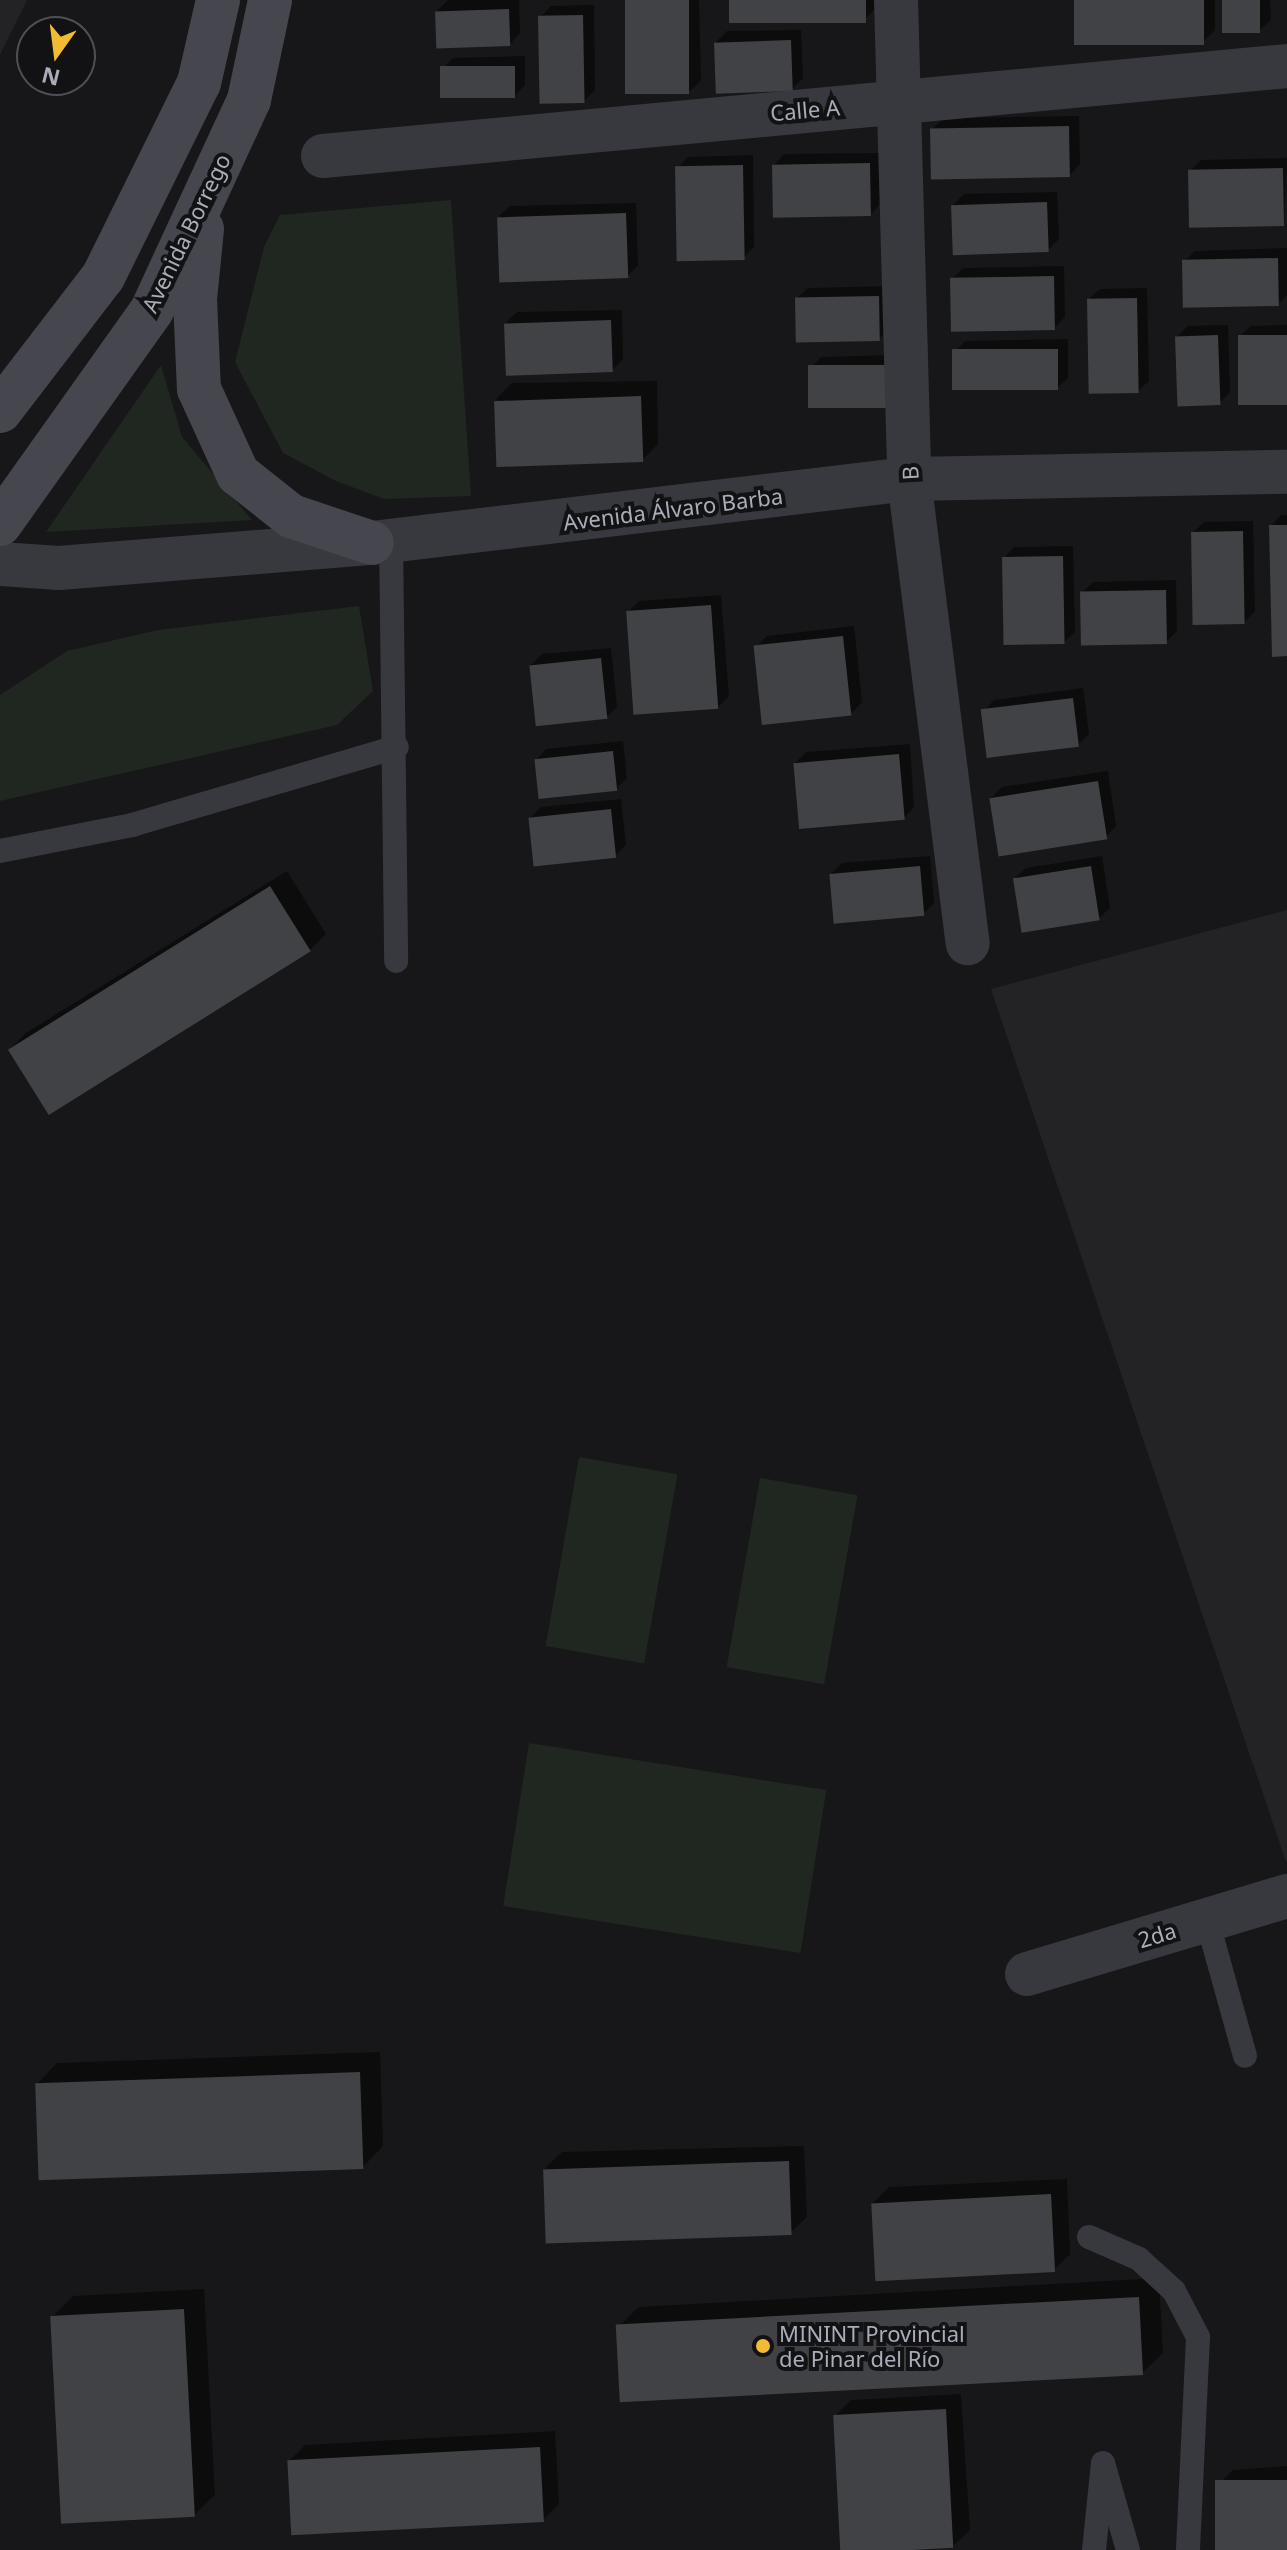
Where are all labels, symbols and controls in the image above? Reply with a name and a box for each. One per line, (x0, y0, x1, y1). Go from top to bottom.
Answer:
north arrow (16, 16, 96, 96)
text: N (38, 61, 63, 94)
street label: Calle A (769, 94, 841, 126)
street label: Avenida Borrego (136, 149, 236, 317)
street label: B (896, 465, 924, 481)
street label: Avenida Álvaro Barba (562, 482, 784, 536)
street label: 2da (1135, 1917, 1179, 1953)
place label: MININT Provincial de Pinar del Río (779, 2320, 965, 2372)
marker: MININT Provincial de Pinar del Río (754, 2337, 772, 2355)

